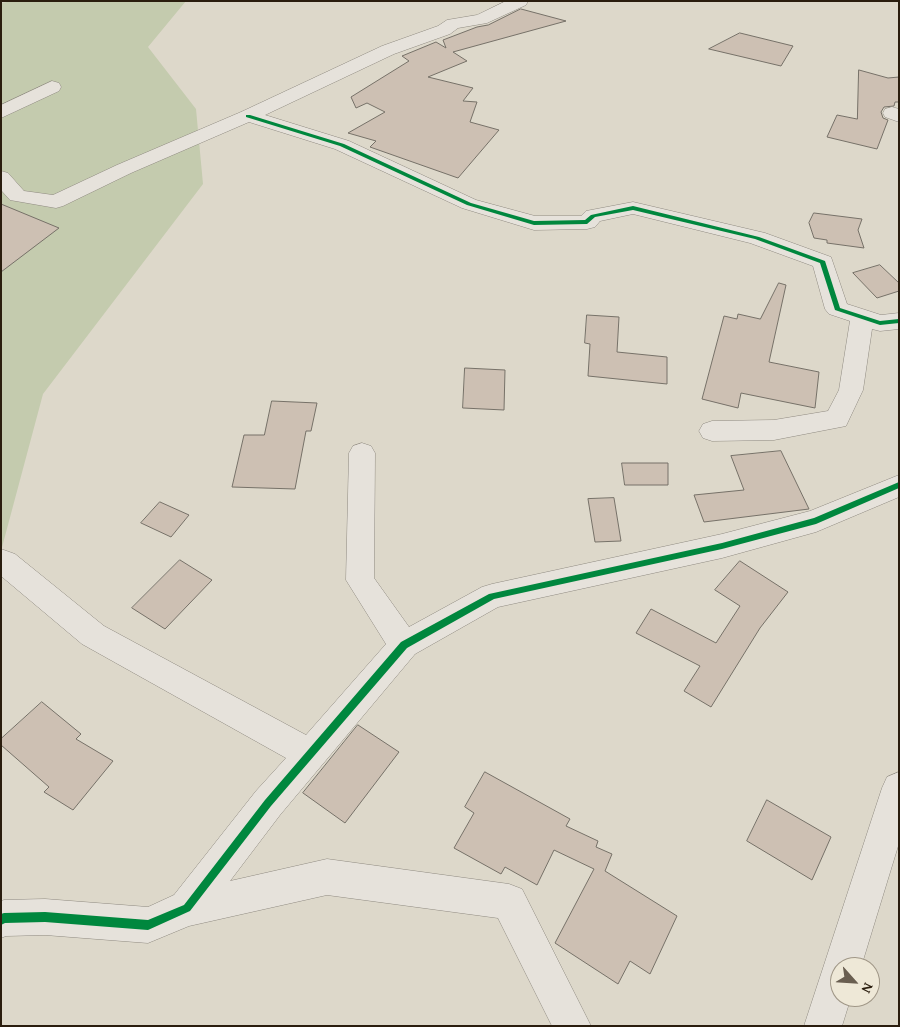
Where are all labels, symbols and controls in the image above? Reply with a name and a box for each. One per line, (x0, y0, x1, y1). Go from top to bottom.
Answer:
north arrow (830, 957, 880, 1007)
text: N (857, 980, 879, 997)

